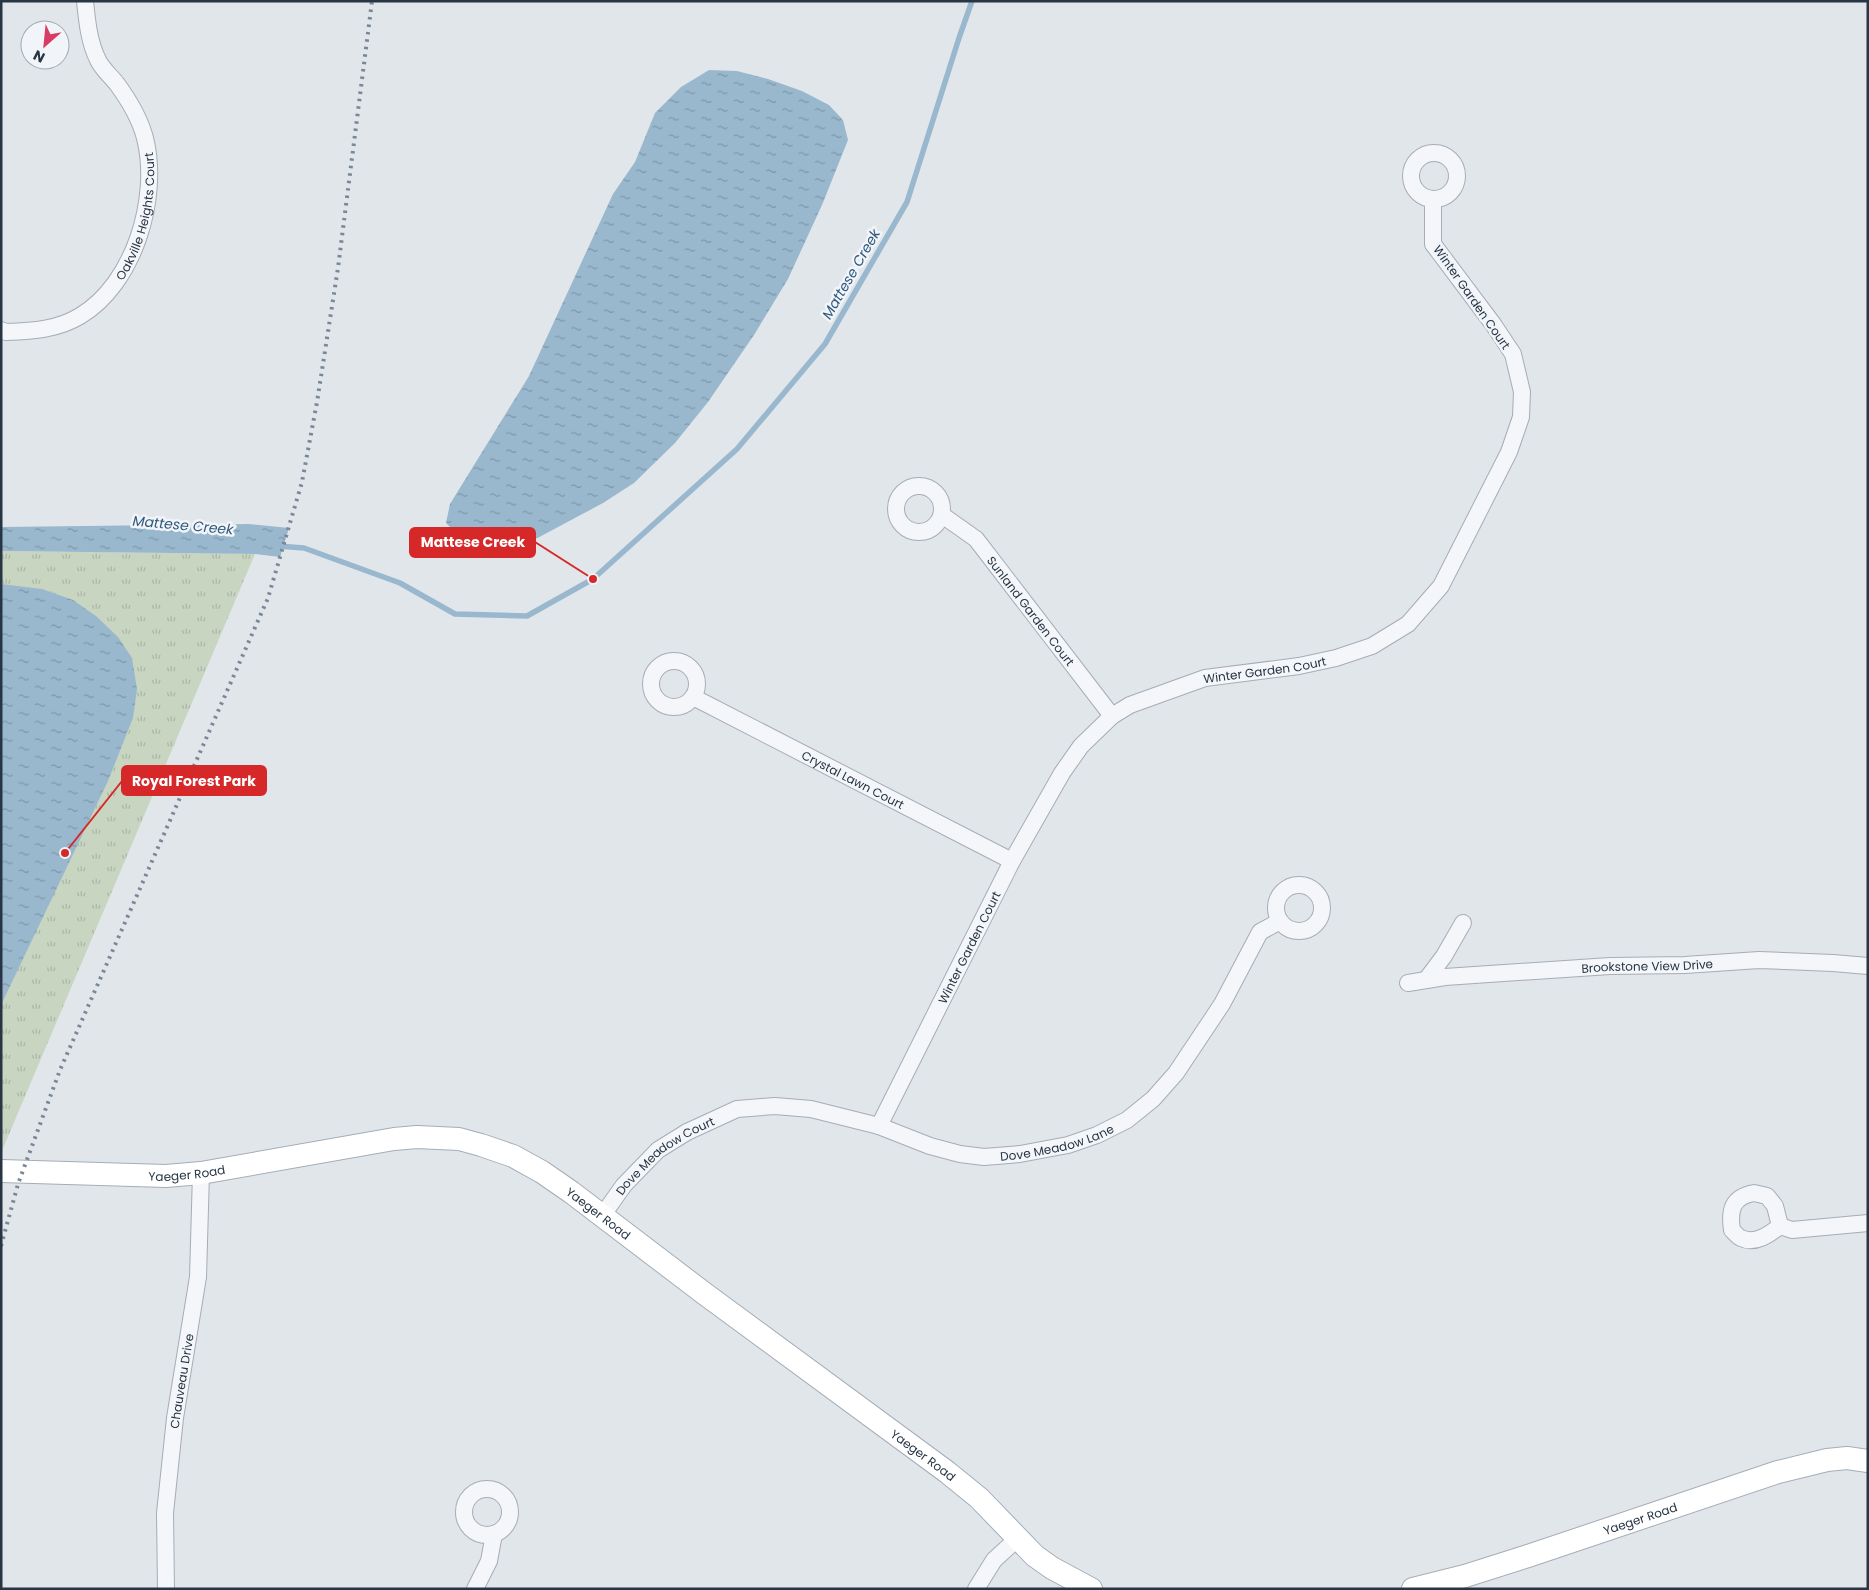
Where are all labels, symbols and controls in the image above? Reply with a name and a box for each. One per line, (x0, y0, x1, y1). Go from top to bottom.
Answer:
north arrow (20, 20, 70, 70)
text: N (30, 45, 48, 68)
street label: Oakville Heights Court (111, 152, 158, 283)
water label: Mattese Creek (817, 225, 885, 323)
street label: Winter Garden Court (1430, 241, 1514, 353)
water label: Mattese Creek (132, 511, 235, 539)
callout: Mattese Creek (410, 528, 535, 557)
text: Mattese Creek (421, 532, 525, 552)
street label: Sunland Garden Court (983, 552, 1079, 669)
street label: Winter Garden Court (1202, 652, 1328, 687)
street label: Crystal Lawn Court (799, 746, 907, 813)
callout: Royal Forest Park (122, 766, 266, 795)
text: Royal Forest Park (132, 771, 256, 791)
street label: Winter Garden Court (933, 888, 1004, 1006)
street label: Brookstone View Drive (1581, 955, 1714, 976)
street label: Dove Meadow Court (611, 1112, 717, 1198)
street label: Dove Meadow Lane (999, 1120, 1116, 1164)
street label: Yaeger Road (148, 1160, 226, 1185)
street label: Yaeger Road (563, 1183, 634, 1243)
street label: Chauveau Drive (165, 1332, 197, 1429)
street label: Yaeger Road (887, 1425, 960, 1485)
street label: Yaeger Road (1601, 1498, 1679, 1539)

